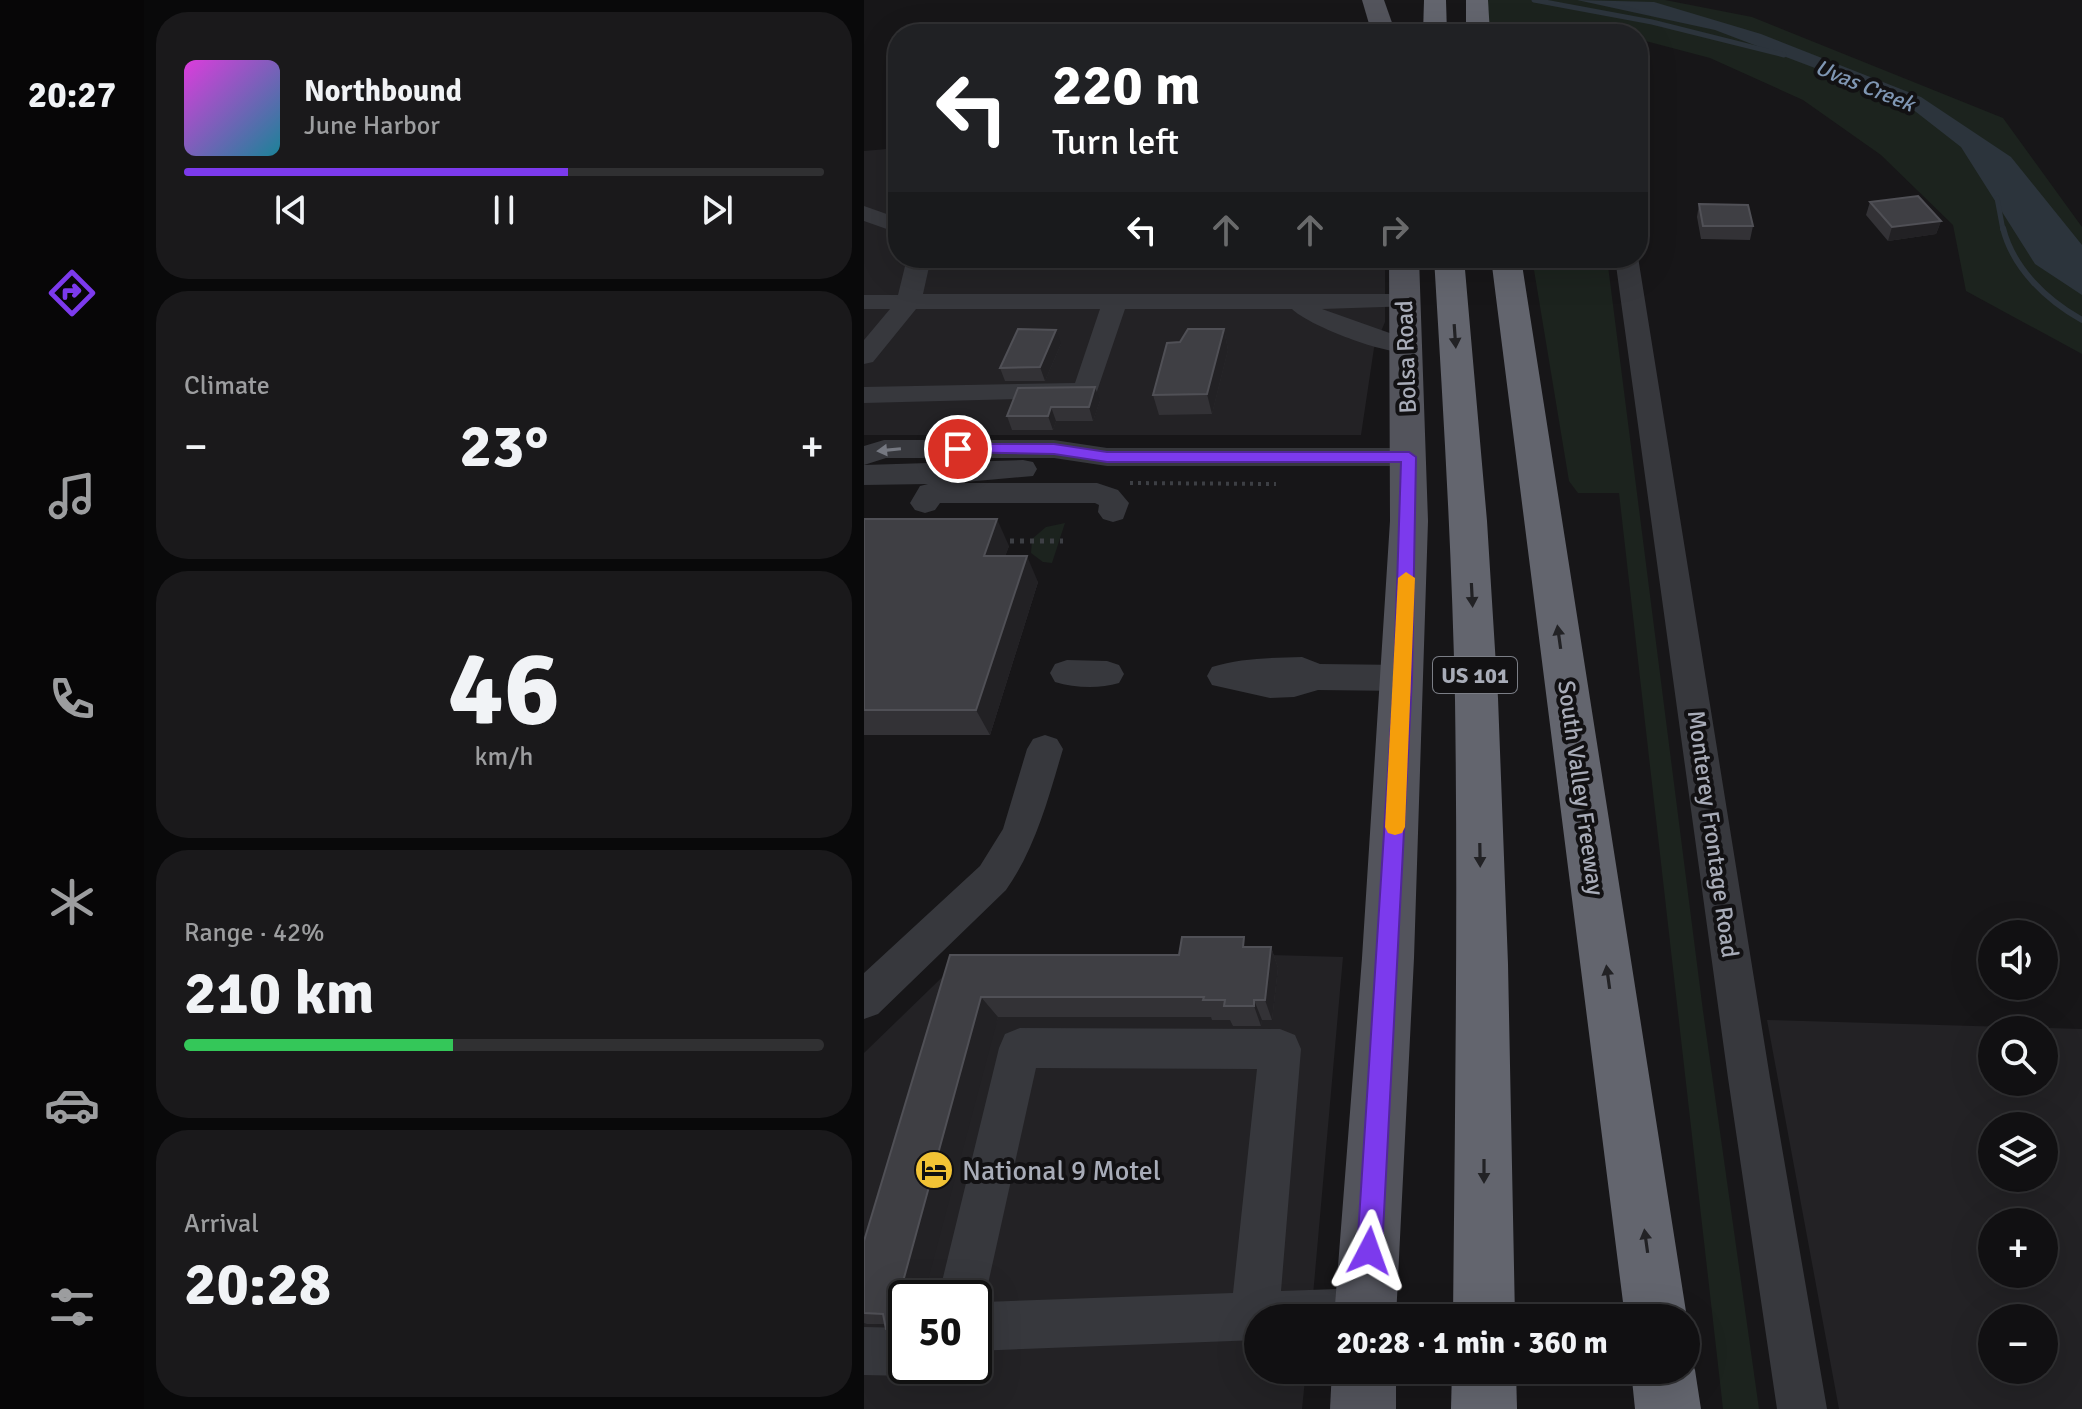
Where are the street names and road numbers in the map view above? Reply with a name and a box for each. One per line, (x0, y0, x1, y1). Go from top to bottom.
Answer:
street label: Bolsa Road (1389, 300, 1423, 414)
road number: US 101 (1433, 657, 1517, 693)
street label: South Valley Freeway (1551, 679, 1611, 897)
street label: Monterey Frontage Road (1681, 708, 1745, 960)

